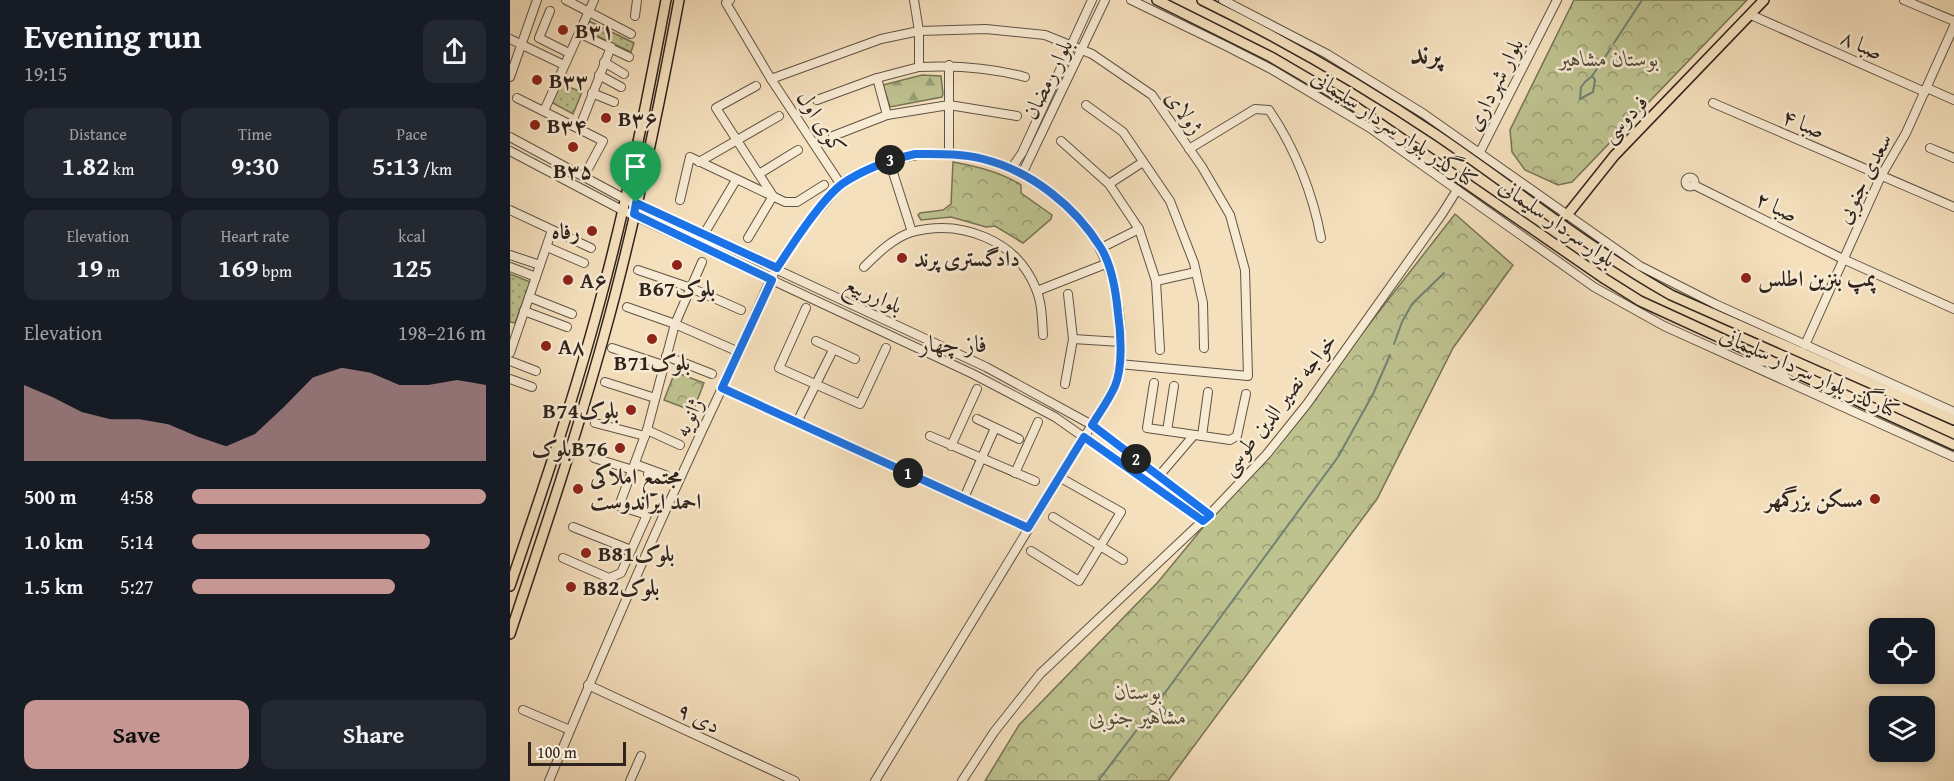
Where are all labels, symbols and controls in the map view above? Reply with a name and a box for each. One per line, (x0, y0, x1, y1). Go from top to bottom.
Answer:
text: Evening run (24, 12, 201, 60)
place label: B۳۱ (575, 14, 614, 46)
button: share (423, 20, 486, 83)
street label: صبا ۸ (1836, 21, 1888, 67)
marker: B۳۱ (556, 23, 570, 37)
district label: پرند (1410, 32, 1445, 73)
street label: بلوار شهرداری (1457, 32, 1531, 136)
street label: بلوار رمضان (1014, 33, 1080, 125)
park label: بوستان مشاهیر (1557, 42, 1659, 74)
text: 19:15 (24, 59, 67, 88)
street label: کنارگذر بلوار سردار سلیمانی (1306, 61, 1484, 195)
place label: B۳۳ (549, 64, 588, 96)
marker: B۳۳ (530, 73, 544, 87)
street label: ژولای (1158, 83, 1212, 141)
street label: کوی اول (789, 84, 855, 160)
street label: فردوسی (1593, 87, 1655, 149)
street label: صبا ۴ (1778, 100, 1830, 146)
place label: B۳۶ (618, 102, 657, 134)
place label: B۳۴ (547, 109, 586, 141)
marker: B۳۶ (599, 111, 613, 125)
marker: B۳۴ (528, 118, 542, 132)
text: Distance (69, 122, 127, 146)
text: Time (238, 122, 272, 146)
text: Pace (397, 122, 427, 146)
street label: سعدی جنوبی (1827, 127, 1900, 229)
marker: B۳۵ (566, 140, 580, 154)
pin (610, 141, 661, 203)
pin: 3 (875, 145, 905, 175)
text: 1.82 (62, 146, 110, 185)
text: 9:30 (231, 146, 279, 185)
text: 5:13 (372, 146, 420, 185)
text: 3 (886, 148, 894, 172)
icon: arrive (619, 150, 652, 183)
place label: B۳۵ (553, 154, 593, 186)
text: km (110, 157, 134, 181)
text: /km (420, 157, 452, 181)
street label: بلوار سردار سلیمانی (1493, 170, 1623, 274)
street label: صبا ۲ (1750, 182, 1804, 230)
place label: رفاه (552, 215, 580, 247)
text: Elevation (67, 224, 129, 248)
text: Heart rate (221, 224, 289, 248)
text: kcal (398, 224, 426, 248)
marker: رفاه (585, 224, 599, 238)
place label: دادگستری پرند (914, 242, 1020, 274)
text: 19 (76, 248, 103, 287)
text: 169 (218, 248, 258, 287)
text: 125 (392, 248, 432, 287)
marker: دادگستری پرند (895, 251, 909, 265)
marker: B67بلوک (670, 258, 684, 272)
text: m (103, 259, 120, 283)
text: bpm (258, 259, 292, 283)
place label: پمپ بنزین اطلس (1758, 262, 1876, 295)
place label: A۶ (580, 264, 607, 296)
street label: بلوارربیع (838, 267, 908, 325)
marker: پمپ بنزین اطلس (1739, 271, 1753, 285)
place label: B67بلوک (639, 272, 715, 304)
marker: A۶ (561, 273, 575, 287)
text: Elevation (24, 318, 102, 347)
text: 198–216 m (398, 318, 486, 347)
street label: کنارگذر بلوار سردار سلیمانی (1715, 318, 1905, 426)
district label: فاز چهار (917, 326, 987, 361)
street label: خواجه نصیر الدین طوسی (1212, 326, 1344, 482)
place label: A۸ (558, 330, 585, 362)
marker: B71بلوک (645, 332, 659, 346)
marker: A۸ (539, 339, 553, 353)
place label: B71بلوک (614, 346, 690, 378)
street label: ژانویه (665, 392, 711, 442)
place label: B74بلوک (543, 394, 619, 426)
marker: B74بلوک (624, 403, 638, 417)
place label: بلوکB76 (532, 432, 608, 464)
marker: بلوکB76 (613, 441, 627, 455)
pin: 2 (1121, 444, 1151, 474)
text: 2 (1132, 447, 1140, 471)
pin: 1 (893, 458, 923, 488)
place label: مجتمع املاکی احمد ایراندوست (589, 460, 701, 517)
text: 1 (904, 461, 912, 485)
text: 500 m (24, 482, 77, 511)
text: 4:58 (120, 482, 154, 511)
marker: مجتمع املاکی احمد ایراندوست (571, 482, 585, 496)
place label: مسکن بزرگمهر (1763, 483, 1863, 515)
marker: مسکن بزرگمهر (1868, 492, 1882, 506)
text: 1.0 km (24, 527, 83, 556)
text: 5:14 (120, 527, 154, 556)
place label: B81بلوک (598, 537, 674, 569)
marker: B81بلوک (579, 546, 593, 560)
place label: B82بلوک (583, 571, 659, 603)
text: 1.5 km (24, 572, 83, 601)
text: 5:27 (120, 572, 154, 601)
marker: B82بلوک (564, 580, 578, 594)
map controls (1869, 618, 1935, 762)
button: locate (1869, 618, 1935, 684)
park label: بوستان مشاهیر جنوبی (1089, 675, 1187, 733)
street label: ۹ دی (672, 693, 726, 741)
button: layers (1869, 696, 1935, 762)
button: Save (24, 700, 249, 769)
button: Share (261, 700, 486, 769)
scale bar (528, 739, 626, 766)
text: 100 m (537, 740, 577, 764)

